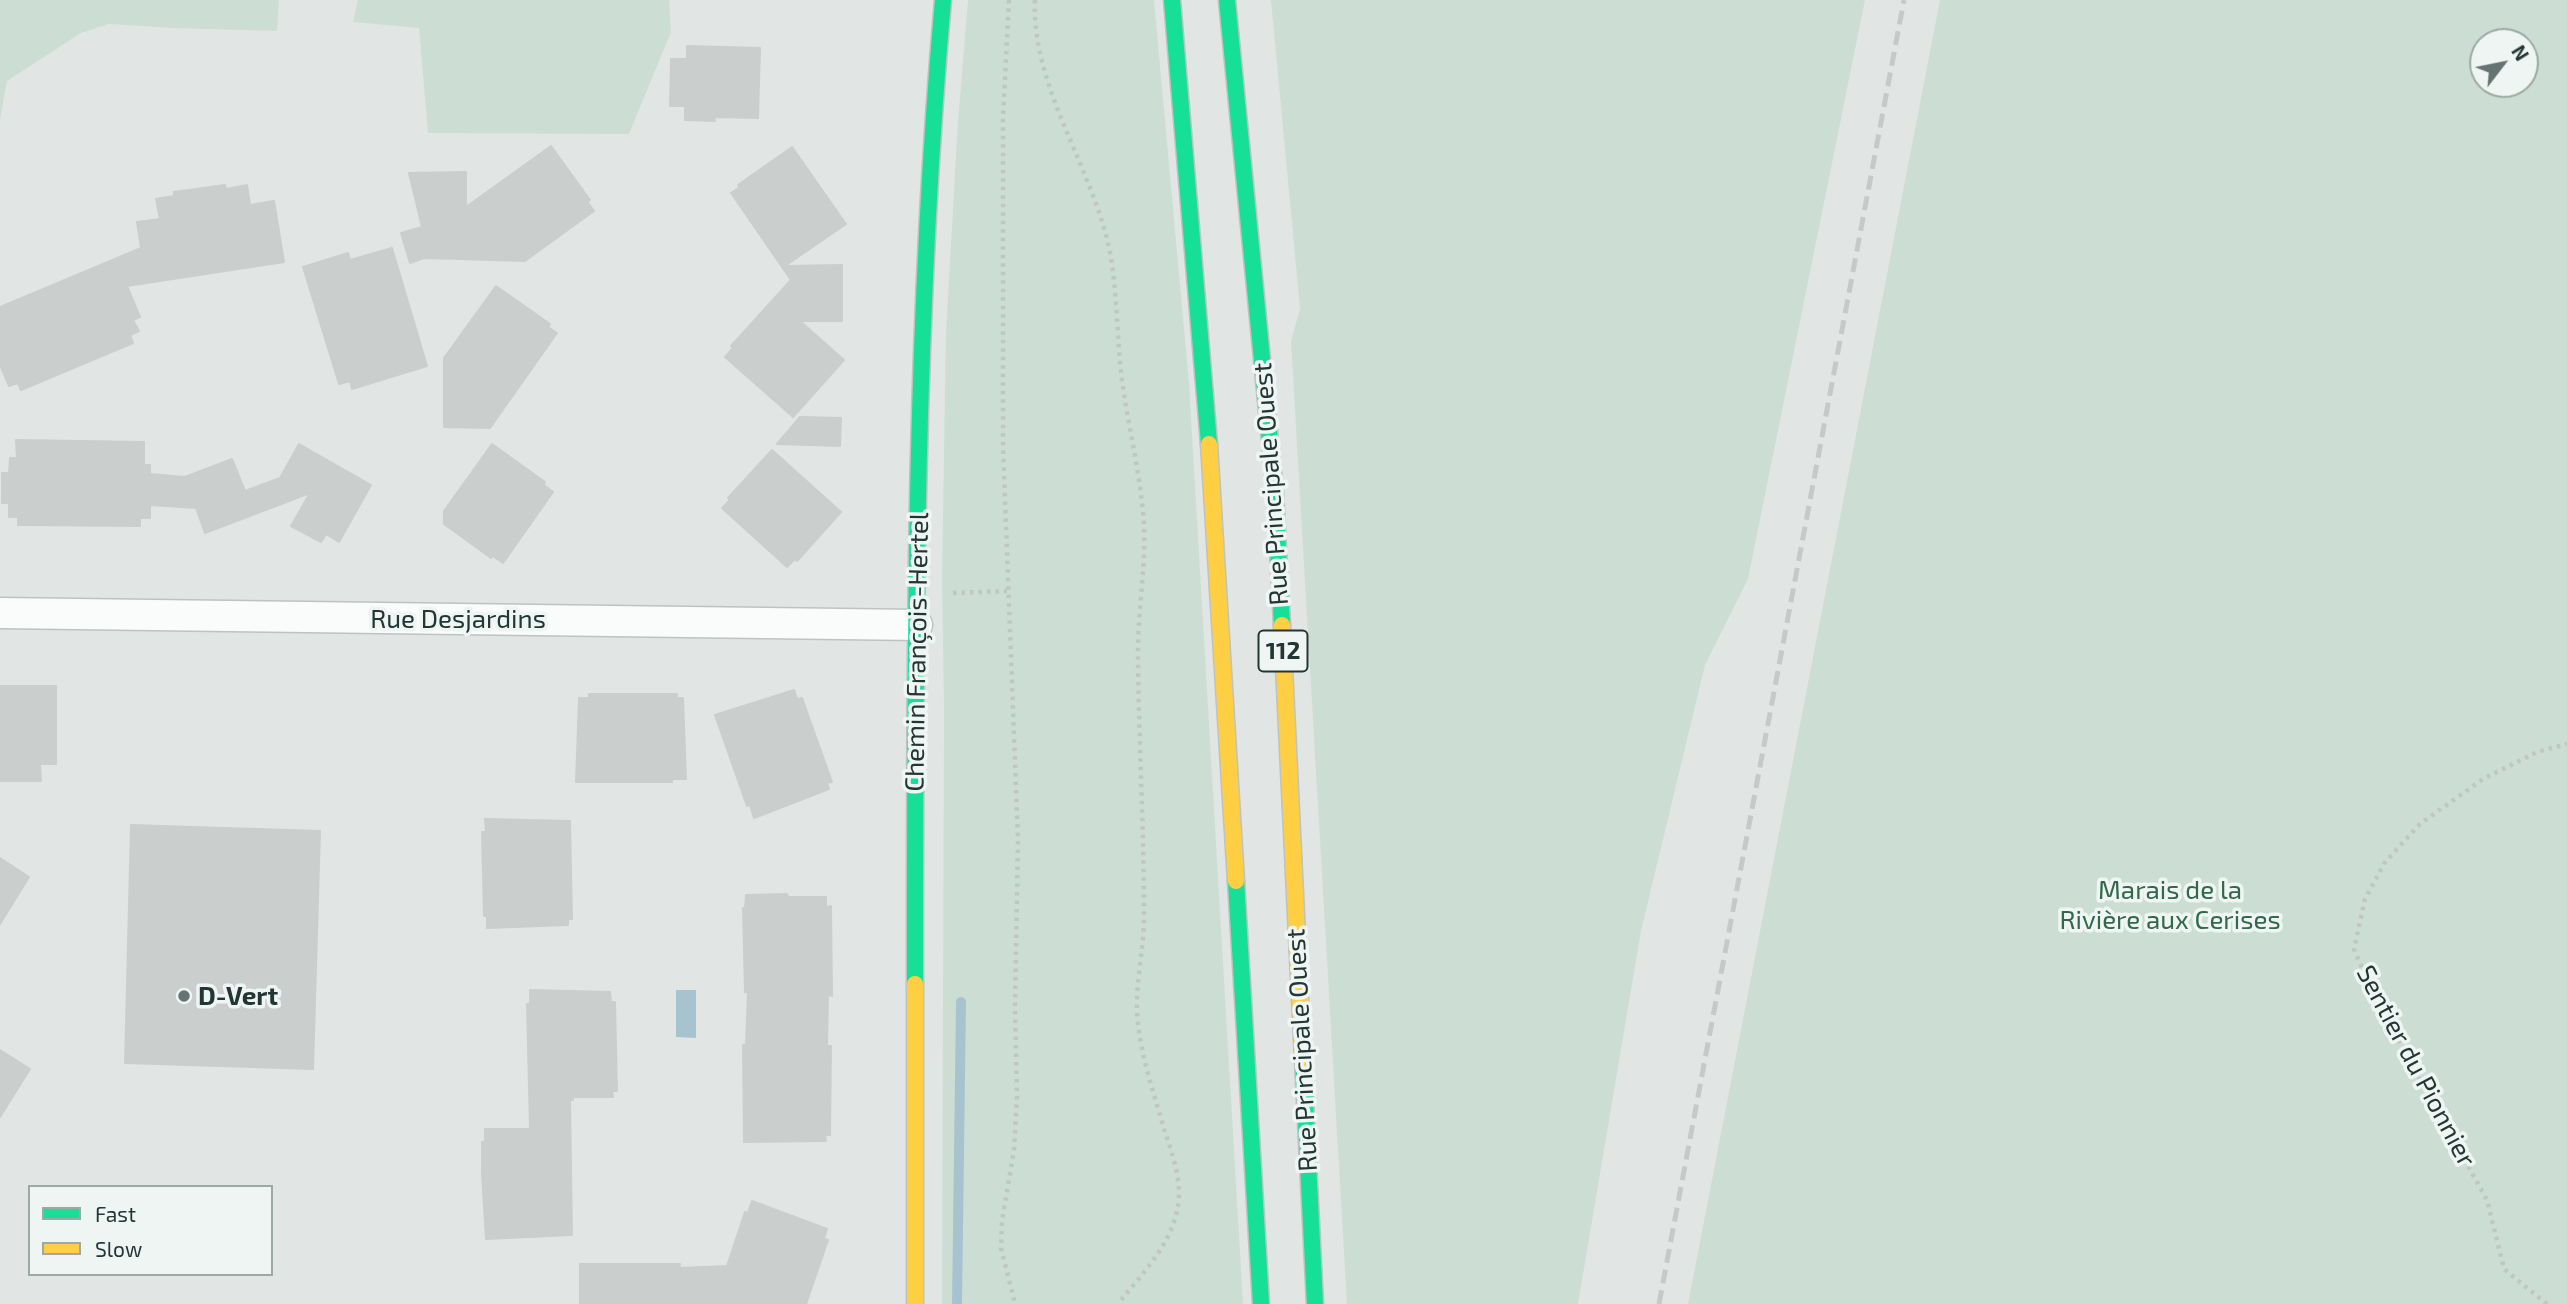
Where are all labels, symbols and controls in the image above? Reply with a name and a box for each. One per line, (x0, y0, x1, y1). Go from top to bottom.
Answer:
north arrow (2469, 28, 2539, 98)
text: N (2507, 41, 2534, 65)
street label: Rue Principale Ouest (1247, 362, 1295, 606)
street label: Chemin François-Hertel (899, 512, 935, 792)
street label: Rue Desjardins (370, 603, 546, 635)
road number: 112 (1258, 630, 1308, 672)
park label: Marais de la Rivière aux Cerises (2059, 874, 2281, 936)
street label: Rue Principale Ouest (1280, 928, 1324, 1172)
street label: Sentier du Pionnier (2350, 960, 2482, 1172)
place label: D-Vert (198, 980, 278, 1012)
marker: D-Vert (176, 988, 192, 1004)
legend (28, 1185, 273, 1276)
text: Fast (95, 1201, 136, 1226)
text: Slow (95, 1236, 142, 1261)

